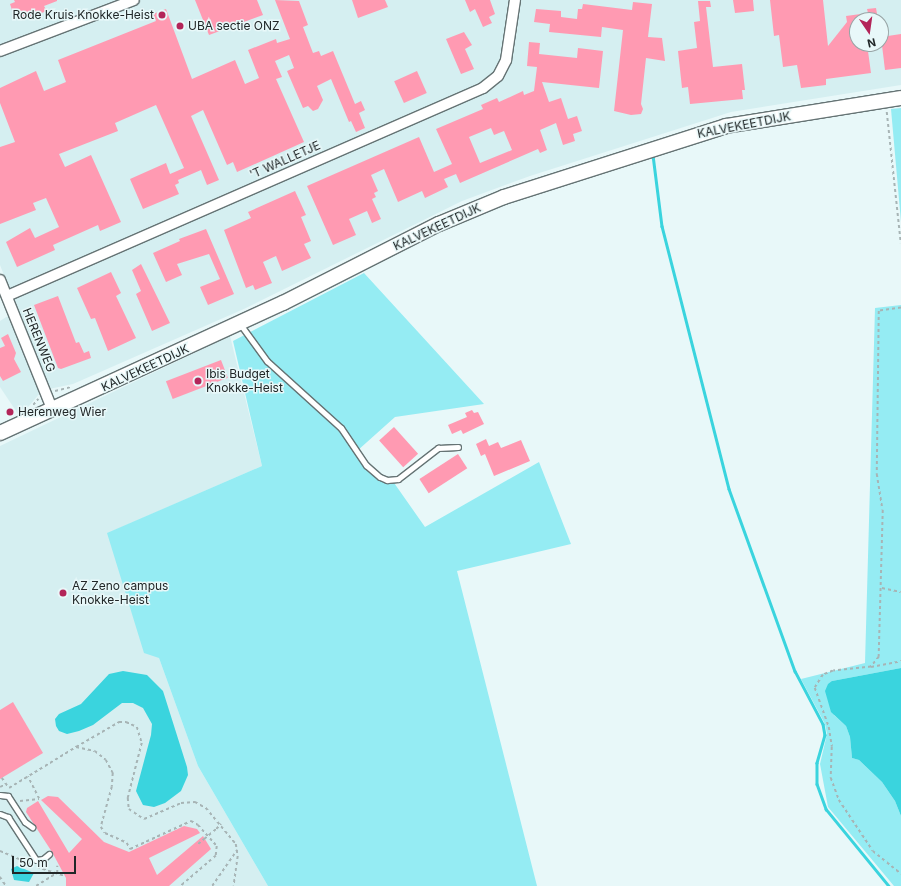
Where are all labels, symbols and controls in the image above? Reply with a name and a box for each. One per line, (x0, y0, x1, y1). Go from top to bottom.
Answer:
place label: Rode Kruis Knokke-Heist (12, 8, 154, 22)
marker: Rode Kruis Knokke-Heist (157, 10, 167, 20)
north arrow (849, 12, 889, 52)
place label: UBA sectie ONZ (188, 19, 280, 33)
marker: UBA sectie ONZ (175, 21, 185, 31)
text: N (866, 35, 877, 50)
street label: KALVEKEETDIJK (696, 109, 792, 141)
street label: 'T WALLETJE (248, 138, 322, 182)
street label: KALVEKEETDIJK (391, 200, 483, 254)
street label: HERENWEG (20, 306, 58, 374)
street label: KALVEKEETDIJK (99, 341, 191, 395)
place label: Ibis Budget Knokke-Heist (206, 367, 283, 395)
marker: Ibis Budget Knokke-Heist (193, 376, 203, 386)
place label: Herenweg Wier (18, 405, 106, 419)
marker: Herenweg Wier (5, 407, 15, 417)
place label: AZ Zeno campus Knokke-Heist (72, 579, 168, 607)
marker: AZ Zeno campus Knokke-Heist (57, 587, 69, 599)
scale bar (14, 848, 78, 874)
text: 50 m (19, 855, 48, 870)

